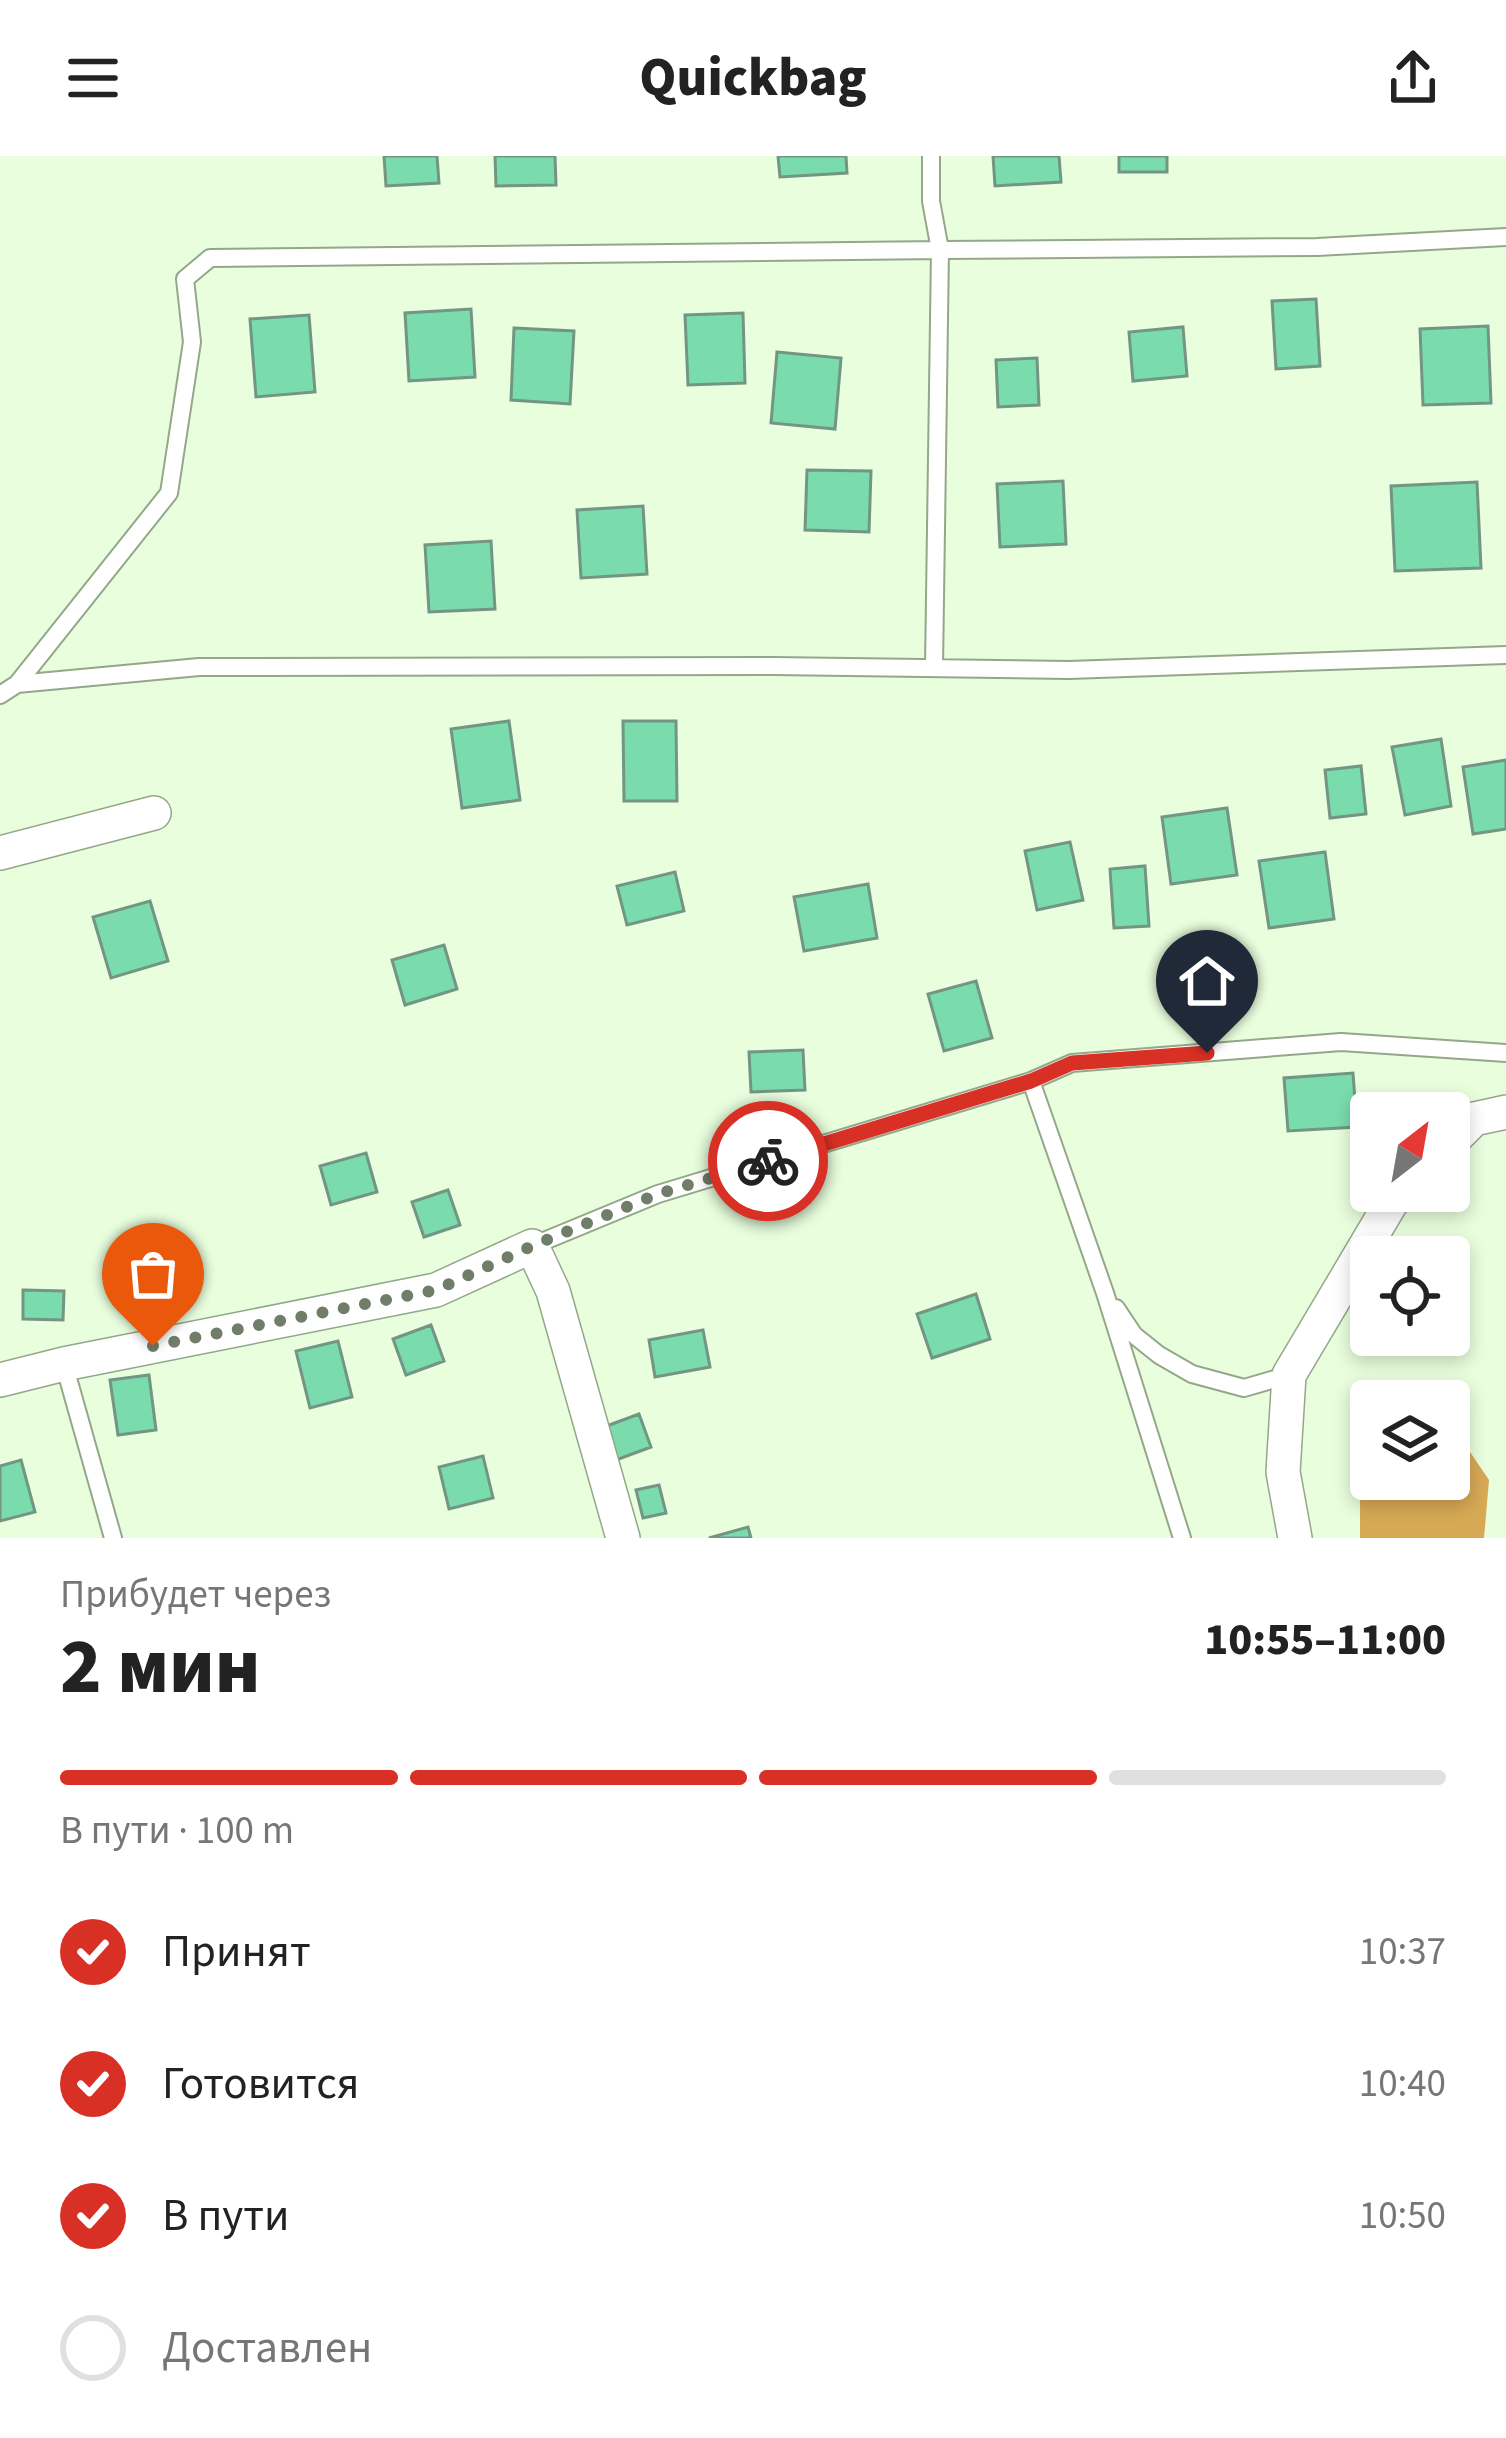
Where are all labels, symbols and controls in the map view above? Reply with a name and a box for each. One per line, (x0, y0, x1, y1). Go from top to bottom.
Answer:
text: Quickbag (639, 40, 867, 117)
icon: menu (60, 45, 126, 111)
icon: share (1380, 45, 1446, 111)
pin (1156, 930, 1258, 1053)
icon: home (1174, 948, 1240, 1014)
north arrow (1350, 1092, 1470, 1212)
map controls (1350, 1092, 1470, 1500)
courier (708, 1101, 828, 1221)
icon: bike (735, 1128, 801, 1194)
pin (102, 1223, 204, 1346)
button: locate (1350, 1236, 1470, 1356)
icon: bag (120, 1241, 186, 1307)
button: layers (1350, 1380, 1470, 1500)
text: Прибудет через (60, 1567, 331, 1623)
text: 10:55–11:00 (1204, 1608, 1446, 1672)
text: 2 мин (60, 1612, 261, 1723)
text: В пути · 100 m (60, 1803, 294, 1859)
icon: check (60, 1919, 126, 1985)
text: Принят (162, 1920, 311, 1984)
text: 10:37 (1359, 1924, 1446, 1980)
icon: check (60, 2051, 126, 2117)
text: Готовится (162, 2052, 359, 2116)
text: 10:40 (1359, 2056, 1446, 2112)
icon: check (60, 2183, 126, 2249)
text: В пути (162, 2184, 290, 2248)
text: 10:50 (1359, 2188, 1446, 2244)
text: Доставлен (162, 2316, 372, 2380)

